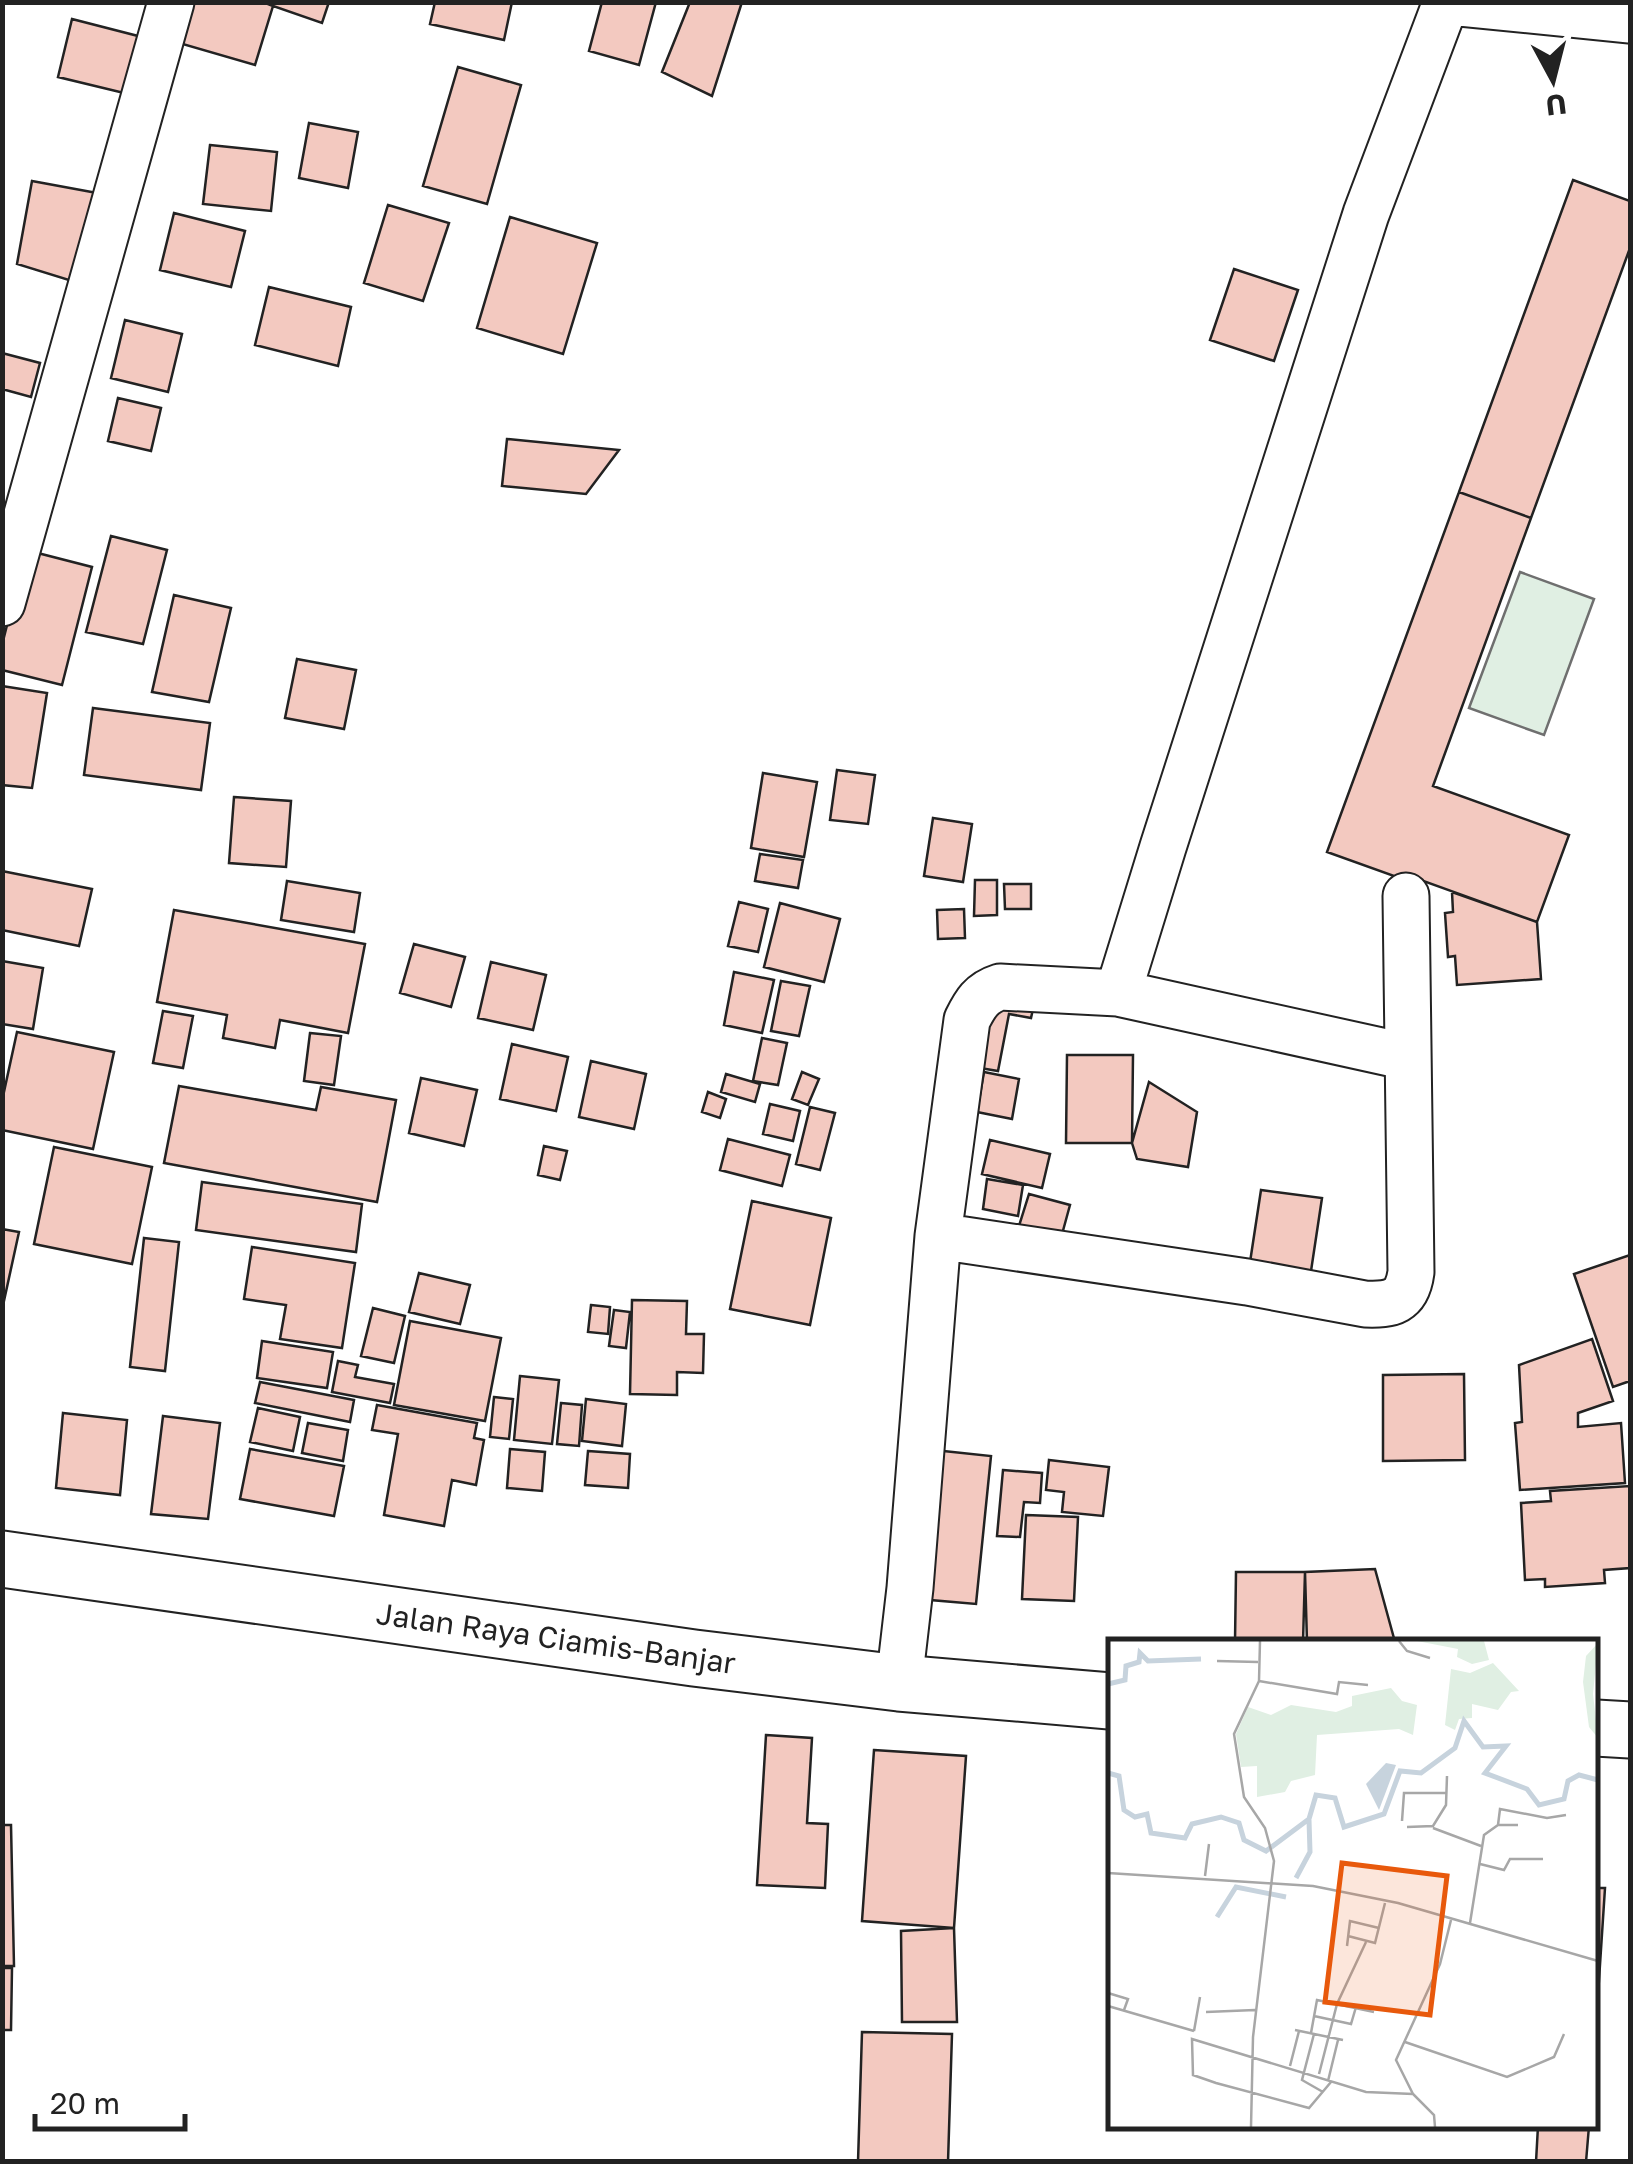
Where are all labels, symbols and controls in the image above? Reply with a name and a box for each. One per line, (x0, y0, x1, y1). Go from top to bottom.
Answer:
north arrow (1503, 30, 1603, 130)
text: U (1544, 88, 1568, 123)
street label: Jalan Raya Ciamis-Banjar (374, 1595, 738, 1681)
inset map (1108, 1639, 1598, 2129)
scale bar (35, 2069, 185, 2131)
text: 20 m (50, 2085, 120, 2121)

